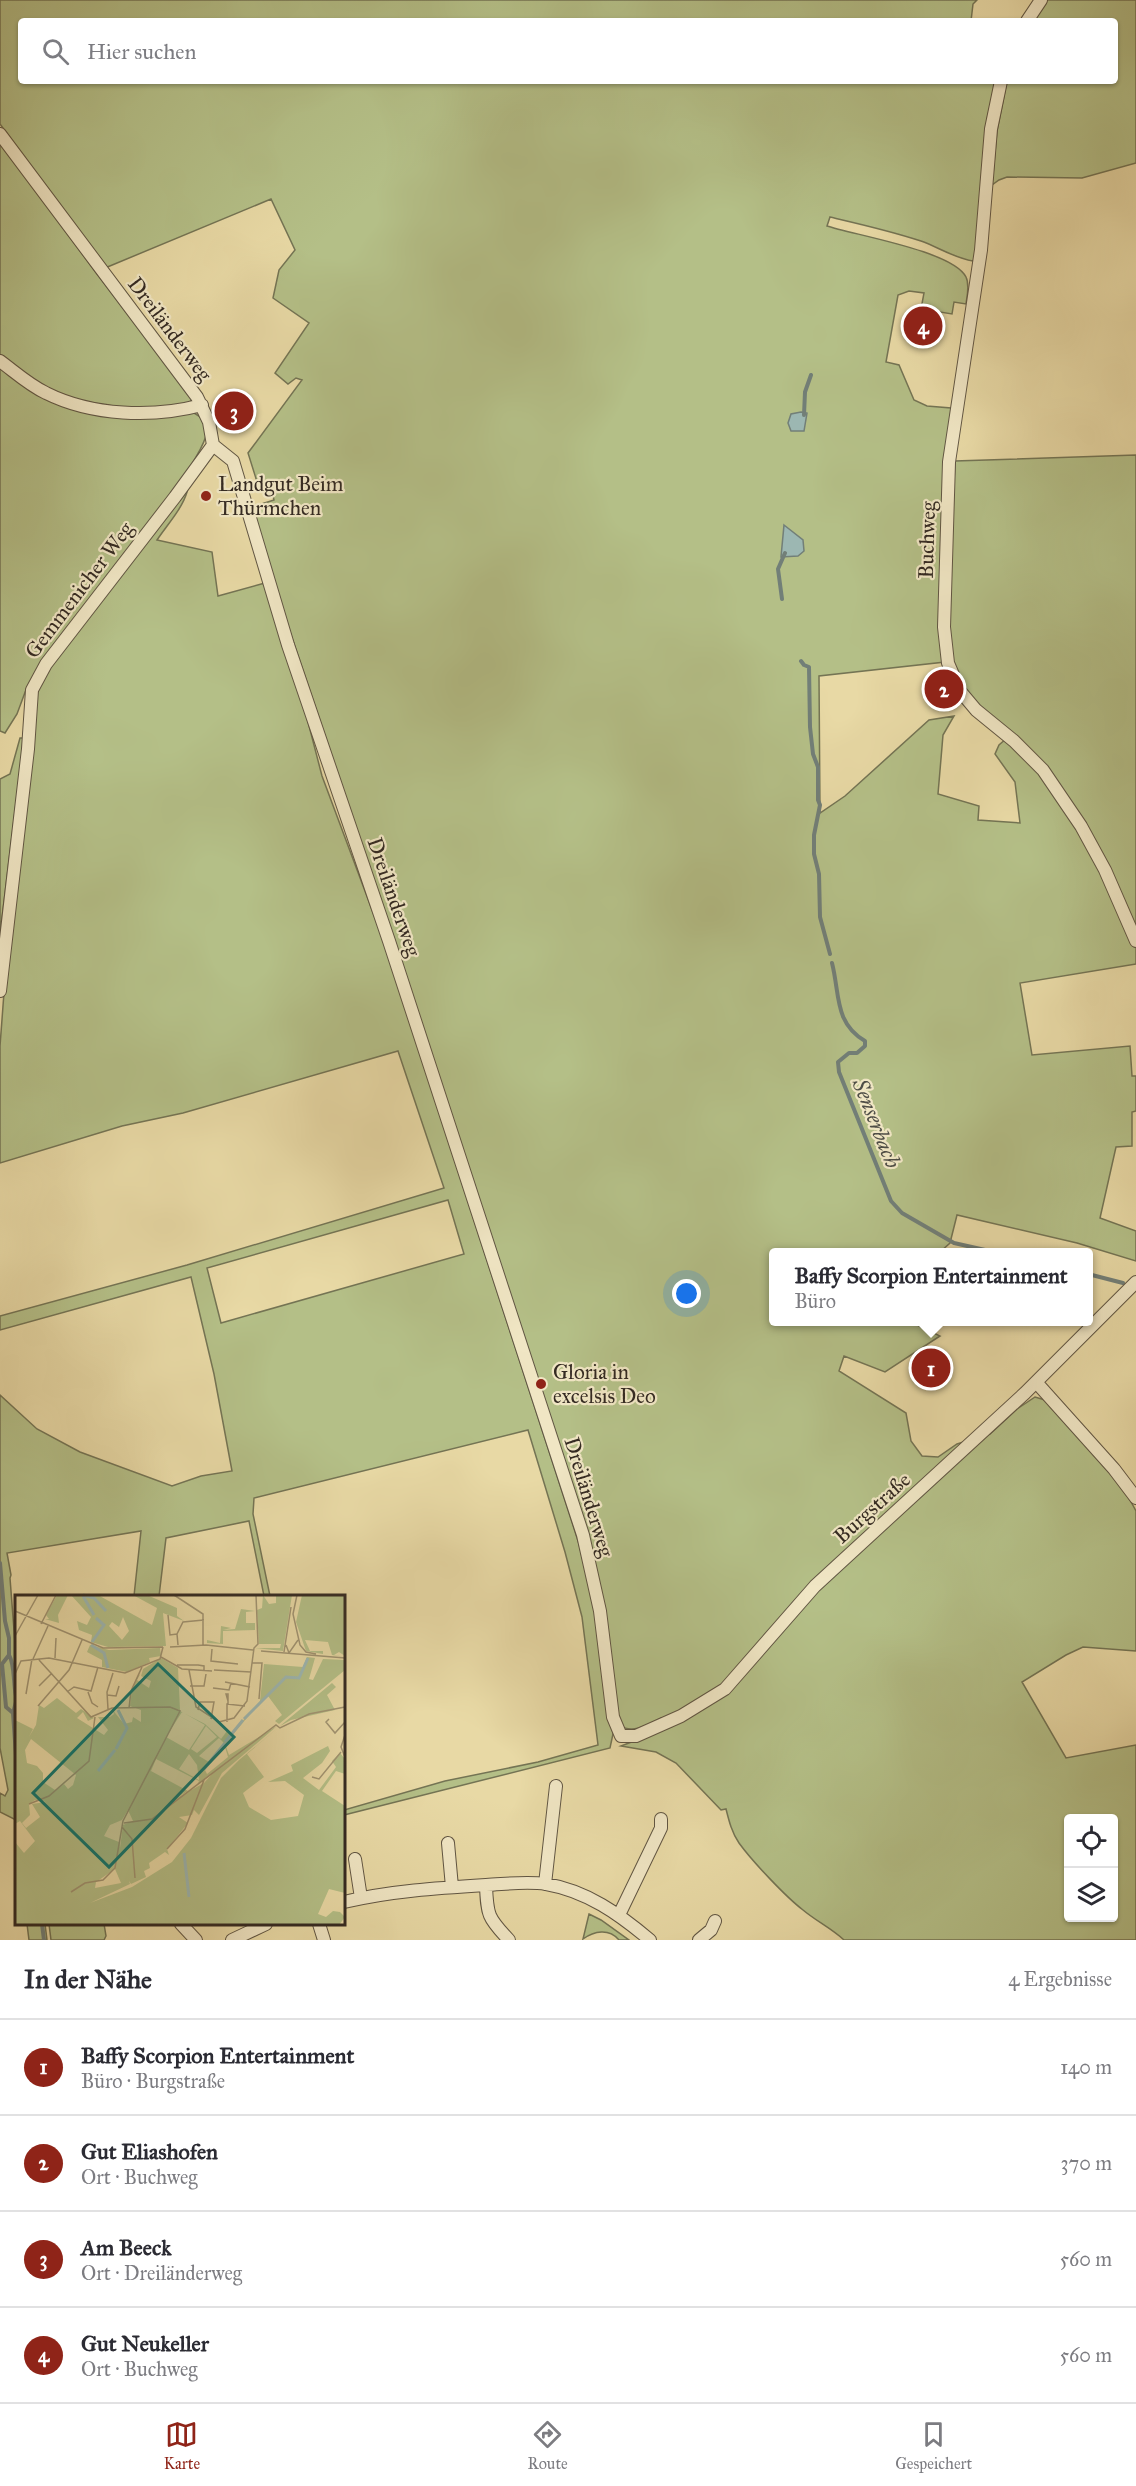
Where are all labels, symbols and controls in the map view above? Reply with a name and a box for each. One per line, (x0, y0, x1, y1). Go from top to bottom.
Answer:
search box (18, 18, 1118, 84)
icon: search (39, 35, 72, 68)
text: Hier suchen (87, 38, 196, 65)
street label: Dreiländerweg (122, 272, 218, 387)
pin: 4 (904, 304, 942, 348)
pin: 3 (214, 388, 254, 434)
place label: Landgut Beim Thürmchen (218, 471, 344, 521)
marker: Landgut Beim Thürmchen (199, 489, 213, 503)
street label: Buchweg (913, 501, 941, 579)
street label: Gemmenicher Weg (19, 516, 139, 663)
pin: 2 (924, 666, 964, 712)
street label: Dreiländerweg (361, 834, 427, 960)
water label: Senserbach (846, 1074, 907, 1172)
popup (769, 1248, 1093, 1326)
text: Baffy Scorpion Entertainment (794, 1262, 1068, 1289)
your location (672, 1279, 701, 1308)
text: Büro (794, 1289, 836, 1313)
pin: 1 (912, 1346, 950, 1390)
place label: Gloria in excelsis Deo (553, 1359, 656, 1409)
marker: Gloria in excelsis Deo (534, 1377, 548, 1391)
street label: Dreiländerweg (558, 1434, 620, 1560)
street label: Burgstraße (828, 1467, 916, 1549)
inset map (15, 1595, 345, 1925)
map controls (1064, 1814, 1118, 1922)
button: locate (1064, 1814, 1118, 1868)
button: layers (1064, 1868, 1118, 1922)
text: In der Nähe (24, 1963, 152, 1995)
text: 4 Ergebnisse (1008, 1967, 1112, 1991)
text: Baffy Scorpion Entertainment (81, 2042, 354, 2069)
text: 1 (40, 2055, 47, 2079)
text: 140 m (1060, 2055, 1112, 2079)
text: Büro · Burgstraße (81, 2069, 225, 2093)
text: Gut Eliashofen (81, 2138, 218, 2165)
text: 2 (39, 2151, 48, 2175)
text: 370 m (1061, 2151, 1112, 2175)
text: Ort · Buchweg (81, 2165, 198, 2189)
text: Am Beeck (81, 2234, 171, 2261)
text: 3 (40, 2247, 48, 2271)
text: 560 m (1060, 2247, 1112, 2271)
text: Ort · Dreiländerweg (81, 2261, 242, 2285)
text: Gut Neukeller (81, 2330, 209, 2357)
text: 4 (38, 2343, 49, 2367)
text: 560 m (1060, 2343, 1112, 2367)
text: Ort · Buchweg (81, 2357, 198, 2381)
tab: Karte (164, 2418, 200, 2473)
tab: Route (528, 2418, 568, 2473)
tab: Gespeichert (895, 2418, 972, 2473)

